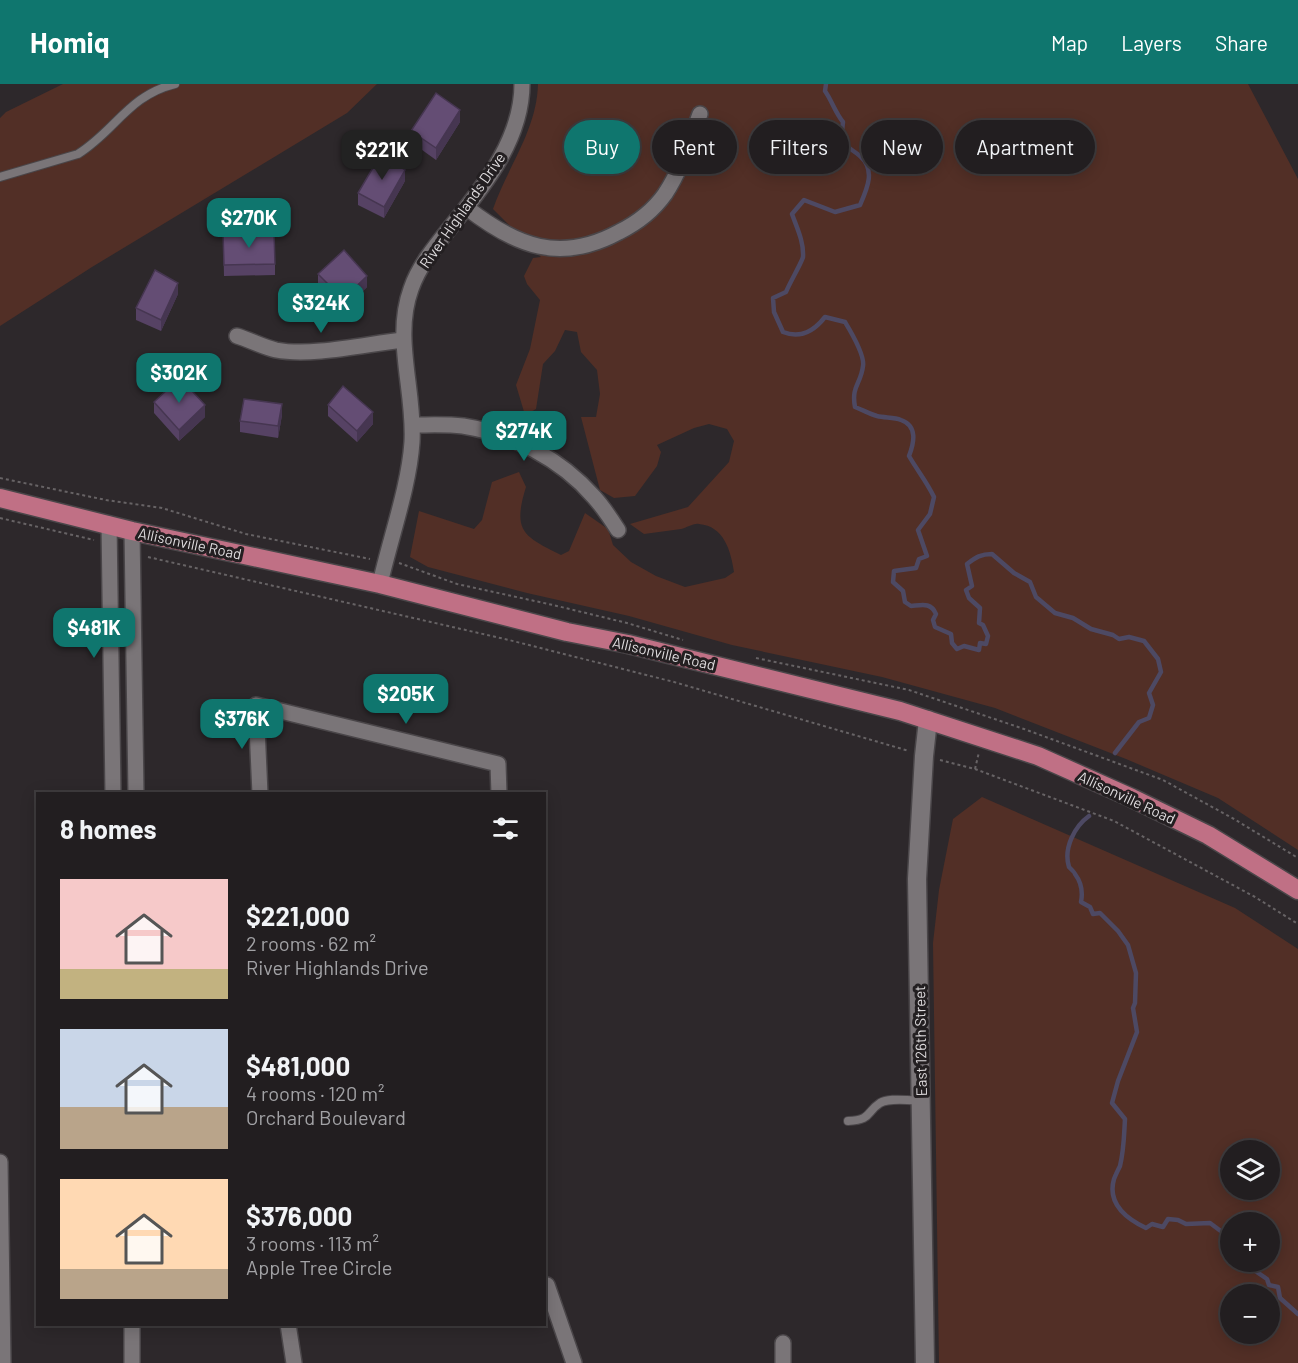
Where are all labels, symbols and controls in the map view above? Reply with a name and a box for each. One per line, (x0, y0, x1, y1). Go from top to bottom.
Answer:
text: Homiq (30, 25, 110, 59)
text: Map (1051, 30, 1088, 55)
text: Layers (1121, 30, 1182, 55)
text: Share (1215, 30, 1268, 55)
chip: Buy (564, 120, 640, 174)
chip: Rent (652, 120, 737, 174)
chip: Filters (749, 120, 849, 174)
chip: New (861, 120, 943, 174)
chip: Apartment (955, 120, 1095, 174)
pin: $221K (340, 130, 424, 181)
text: $221K (355, 137, 409, 161)
street label: River Highlands Drive (415, 149, 509, 271)
pin: $270K (207, 198, 291, 249)
text: $270K (221, 205, 277, 229)
pin: $324K (279, 283, 363, 334)
text: $324K (292, 290, 350, 314)
pin: $302K (137, 353, 221, 404)
text: $302K (150, 360, 208, 384)
pin: $274K (482, 411, 566, 462)
text: $274K (495, 418, 553, 442)
street label: Allisonville Road (137, 523, 243, 563)
pin: $481K (52, 608, 136, 659)
text: $481K (67, 615, 121, 639)
street label: Allisonville Road (611, 632, 717, 674)
pin: $205K (364, 674, 448, 725)
text: $205K (377, 681, 435, 705)
pin: $376K (200, 699, 284, 750)
text: $376K (214, 706, 270, 730)
street label: Allisonville Road (1076, 767, 1178, 827)
icon: filters (489, 812, 522, 845)
text: 8 homes (60, 813, 157, 844)
text: $221,000 (246, 900, 350, 931)
icon: home (108, 903, 180, 975)
text: 2 rooms · 62 m² (246, 931, 376, 955)
text: River Highlands Drive (246, 955, 429, 979)
street label: East 126th Street (910, 985, 930, 1097)
text: $481,000 (246, 1050, 350, 1081)
icon: home (108, 1053, 180, 1125)
text: 4 rooms · 120 m² (246, 1081, 384, 1105)
text: Orchard Boulevard (246, 1105, 406, 1129)
map controls (1220, 1140, 1280, 1344)
button: layers (1220, 1140, 1280, 1200)
text: $376,000 (246, 1200, 352, 1231)
icon: home (108, 1203, 180, 1275)
button: + (1220, 1212, 1280, 1272)
text: 3 rooms · 113 m² (246, 1231, 379, 1255)
text: Apple Tree Circle (246, 1255, 392, 1279)
button: − (1220, 1284, 1280, 1344)

